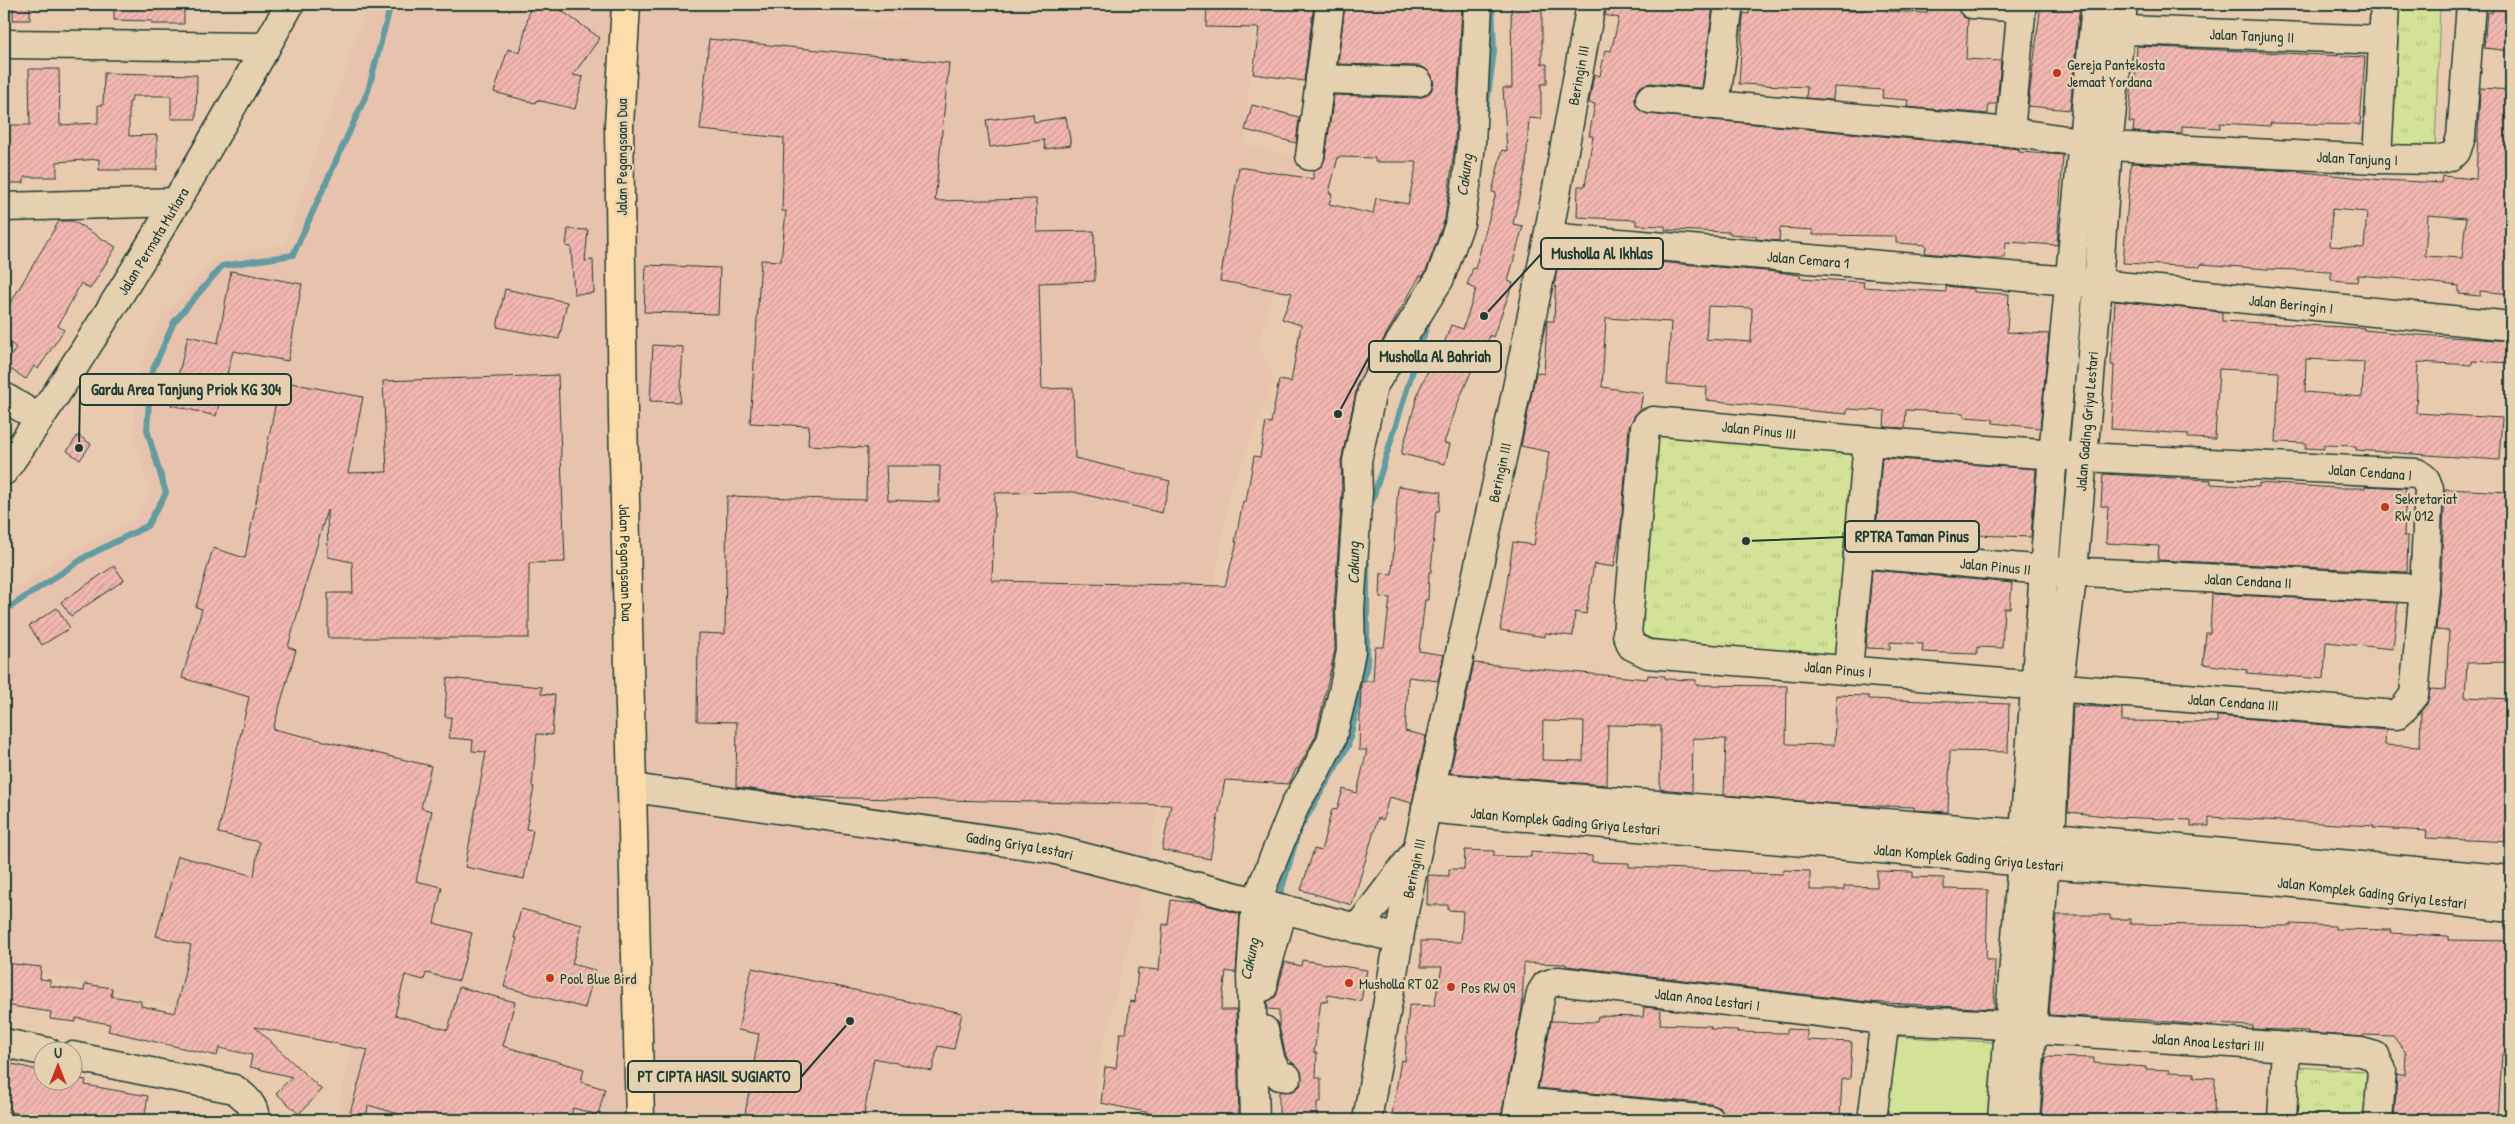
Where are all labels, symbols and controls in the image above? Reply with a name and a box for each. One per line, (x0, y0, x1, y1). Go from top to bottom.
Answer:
street label: Jalan Tanjung II (2209, 23, 2295, 47)
street label: Beringin III (1562, 44, 1594, 107)
place label: Gereja Pantekosta Jemaat Yordana (2067, 54, 2165, 92)
marker: Gereja Pantekosta Jemaat Yordana (2051, 67, 2063, 79)
street label: Jalan Pegangsaan Dua (611, 98, 632, 216)
street label: Jalan Tanjung I (2316, 146, 2398, 170)
water label: Cakung (1450, 152, 1478, 197)
street label: Jalan Permata Mutiara (112, 183, 193, 299)
callout: Musholla Al Ikhlas (1541, 238, 1663, 269)
text: Musholla Al Ikhlas (1551, 242, 1654, 264)
street label: Jalan Cemara 1 (1766, 245, 1850, 273)
street label: Jalan Beringin I (2248, 289, 2334, 318)
callout: Musholla Al Bahriah (1369, 341, 1501, 372)
text: Musholla Al Bahriah (1379, 345, 1491, 367)
street label: Jalan Gading Griya Lestari (2070, 350, 2103, 492)
callout: Gardu Area Tanjung Priok KG 304 (80, 374, 291, 405)
text: Gardu Area Tanjung Priok KG 304 (91, 378, 281, 401)
street label: Jalan Pinus III (1721, 416, 1797, 444)
street label: Beringin III (1482, 441, 1516, 504)
street label: Jalan Cendana I (2327, 459, 2413, 485)
place label: Sekretariat RW 012 (2395, 488, 2458, 526)
marker: Sekretariat RW 012 (2379, 501, 2391, 513)
street label: Jalan Pegangsaan Dua (615, 504, 638, 622)
callout: RPTRA Taman Pinus (1845, 521, 1979, 552)
text: RPTRA Taman Pinus (1855, 525, 1970, 547)
water label: Cakung (1342, 541, 1364, 584)
street label: Jalan Pinus II (1959, 552, 2032, 579)
street label: Jalan Cendana II (2204, 568, 2292, 593)
street label: Jalan Pinus I (1803, 656, 1873, 682)
street label: Jalan Cendana III (2187, 688, 2279, 716)
street label: Jalan Komplek Gading Griya Lestari (1470, 802, 1661, 840)
street label: Gading Griya Lestari (965, 826, 1076, 865)
street label: Beringin III (1397, 837, 1430, 900)
street label: Jalan Komplek Gading Griya Lestari (1873, 838, 2065, 876)
street label: Jalan Komplek Gading Griya Lestari (2277, 871, 2468, 913)
water label: Cakung (1234, 935, 1264, 982)
place label: Pool Blue Bird (560, 968, 637, 989)
marker: Pool Blue Bird (544, 972, 556, 984)
place label: Musholla RT 02 (1359, 973, 1439, 994)
marker: Musholla RT 02 (1343, 977, 1355, 989)
place label: Pos RW 09 (1461, 977, 1516, 998)
marker: Pos RW 09 (1445, 981, 1457, 993)
street label: Jalan Anoa Lestari I (1654, 982, 1761, 1016)
street label: Jalan Anoa Lestari III (2151, 1027, 2265, 1056)
north arrow (32, 1042, 82, 1092)
text: U (54, 1043, 62, 1062)
callout: PT CIPTA HASIL SUGIARTO (628, 1061, 801, 1092)
text: PT CIPTA HASIL SUGIARTO (637, 1065, 791, 1087)

